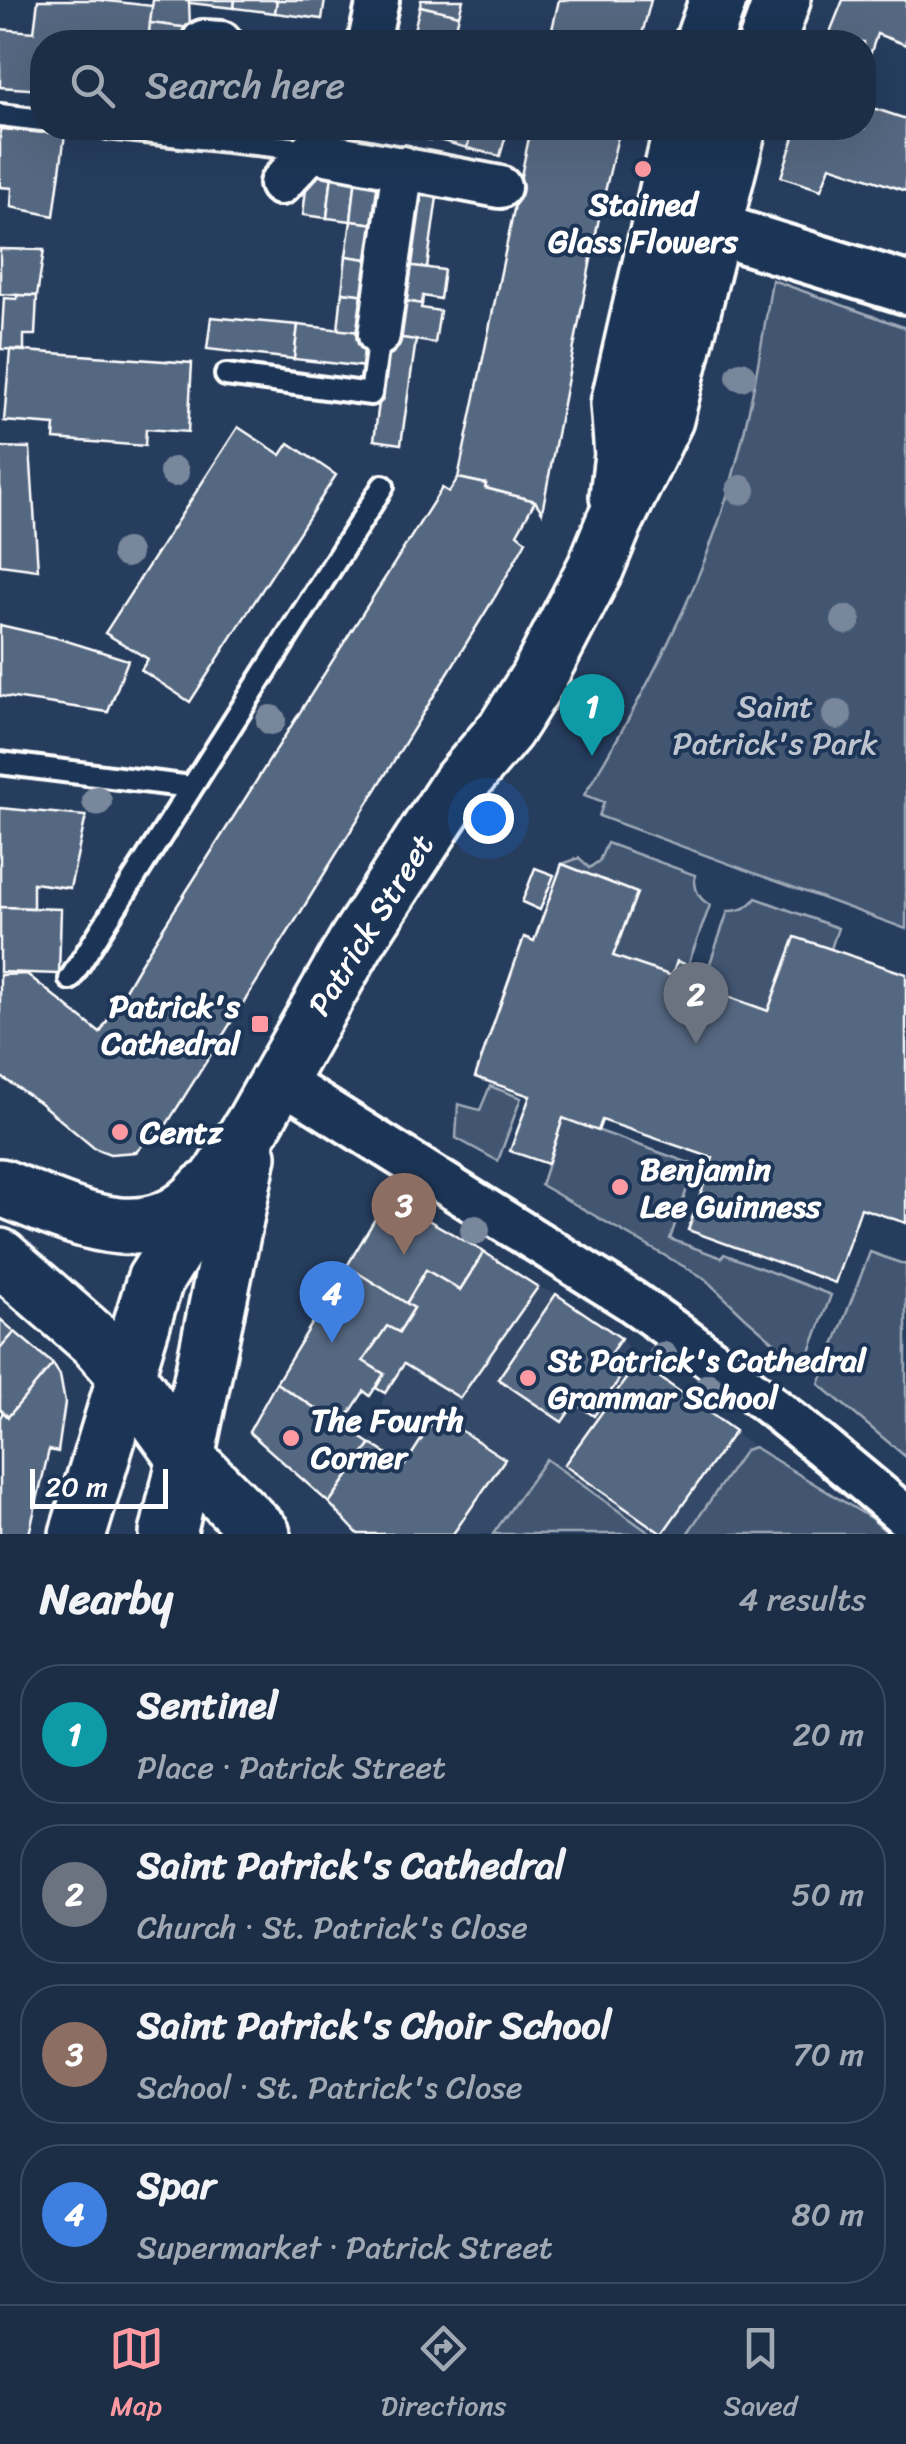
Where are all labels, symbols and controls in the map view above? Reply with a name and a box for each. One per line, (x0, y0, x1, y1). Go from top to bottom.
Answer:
search box (30, 30, 876, 140)
text: Search here (145, 52, 345, 119)
icon: search (65, 58, 120, 113)
marker: Stained Glass Flowers (632, 158, 654, 180)
place label: Stained Glass Flowers (548, 176, 739, 270)
pin: 1 (560, 674, 624, 756)
park label: Saint Patrick's Park (672, 678, 879, 772)
your location (463, 793, 514, 844)
street label: Patrick Street (292, 822, 450, 1028)
pin: 2 (664, 962, 728, 1044)
place label: Patrick's Cathedral (101, 978, 242, 1072)
marker: Patrick's Cathedral (249, 1013, 271, 1035)
place label: Centz (139, 1104, 224, 1161)
marker: Centz (109, 1121, 131, 1143)
place label: Benjamin Lee Guinness (640, 1141, 822, 1235)
pin: 3 (372, 1172, 436, 1255)
marker: Benjamin Lee Guinness (609, 1176, 631, 1198)
pin: 4 (300, 1260, 364, 1343)
place label: St Patrick's Cathedral Grammar School (547, 1332, 868, 1426)
marker: St Patrick's Cathedral Grammar School (517, 1367, 539, 1389)
place label: The Fourth Corner (310, 1392, 464, 1486)
marker: The Fourth Corner (280, 1427, 302, 1449)
text: 20 m (45, 1462, 108, 1511)
scale bar (30, 1464, 168, 1508)
text: Nearby (40, 1562, 173, 1636)
text: 4 results (738, 1571, 866, 1628)
text: Sentinel (137, 1672, 278, 1739)
text: 1 (68, 1706, 81, 1763)
text: 20 m (792, 1706, 864, 1763)
text: Place · Patrick Street (137, 1739, 446, 1796)
text: Saint Patrick's Cathedral (137, 1832, 565, 1899)
text: 2 (65, 1866, 84, 1923)
text: 50 m (791, 1866, 864, 1923)
text: Church · St. Patrick's Close (137, 1899, 528, 1956)
text: Saint Patrick's Choir School (137, 1992, 611, 2059)
text: 3 (66, 2026, 83, 2083)
text: 70 m (793, 2026, 864, 2083)
text: School · St. Patrick's Close (137, 2059, 522, 2116)
text: Spar (137, 2152, 216, 2219)
text: 4 (64, 2186, 85, 2243)
text: 80 m (792, 2186, 864, 2243)
text: Supermarket · Patrick Street (137, 2219, 553, 2276)
tab: Map (109, 2321, 164, 2430)
tab: Directions (381, 2321, 506, 2430)
tab: Saved (724, 2321, 797, 2430)

